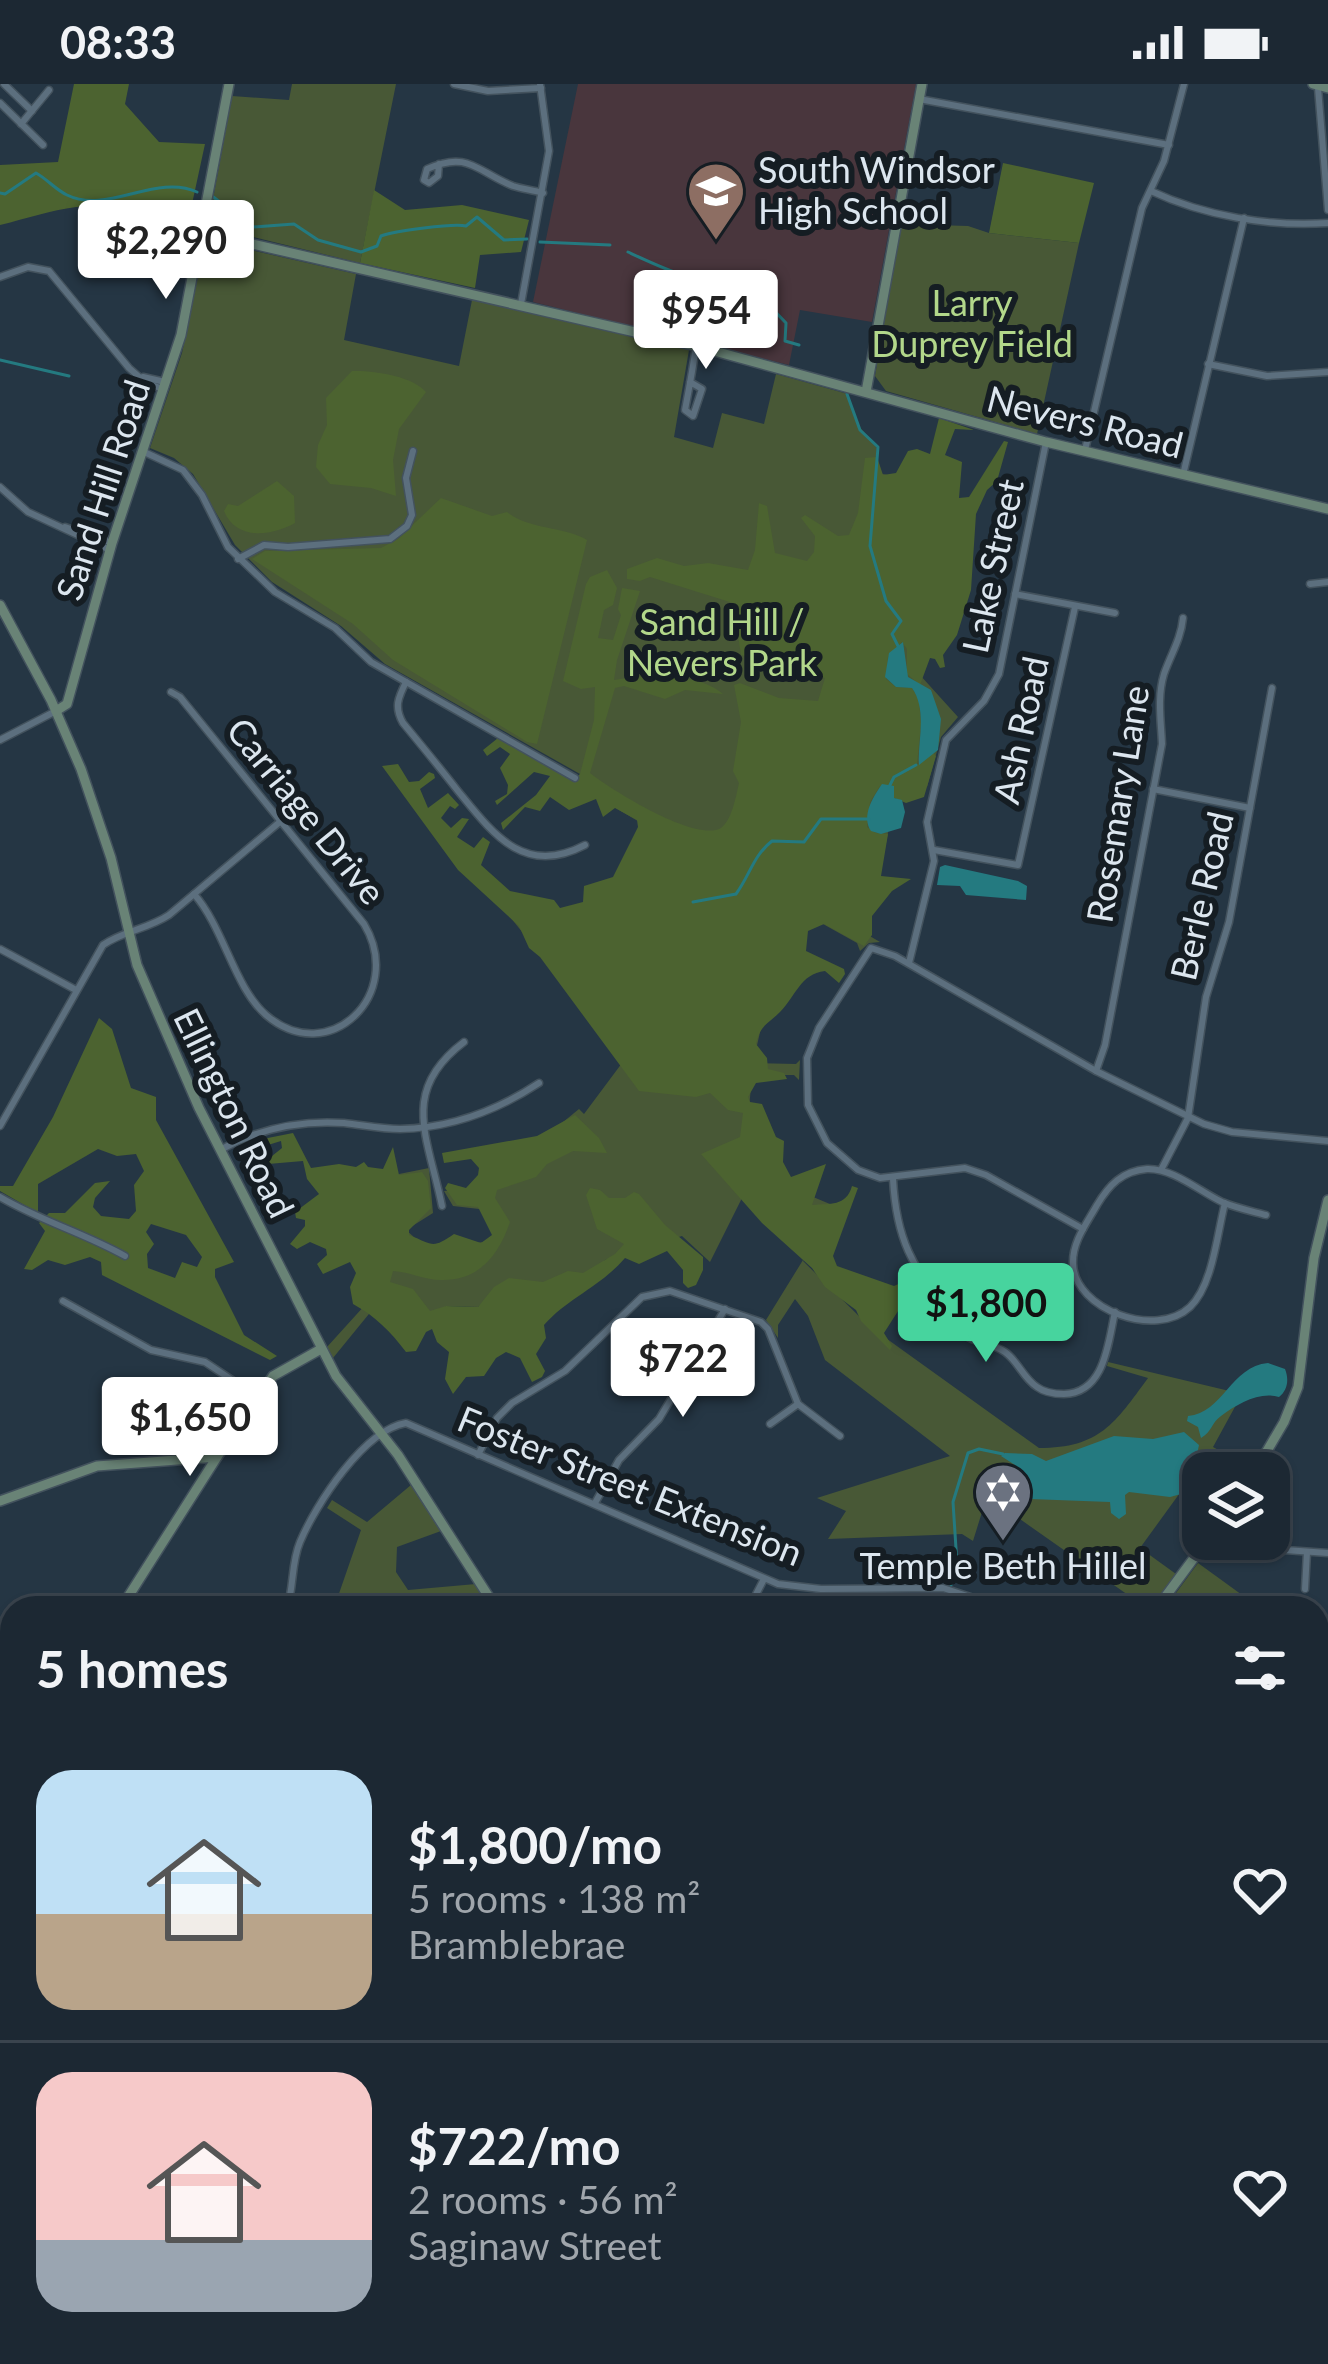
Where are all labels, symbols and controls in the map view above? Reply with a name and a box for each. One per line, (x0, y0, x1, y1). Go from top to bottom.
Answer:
text: 08:33 (60, 15, 176, 69)
place label: South Windsor High School (758, 147, 995, 232)
school or university icon: South Windsor High School (685, 160, 747, 242)
pin: $2,290 (68, 200, 264, 302)
text: $2,290 (105, 216, 227, 262)
pin: $954 (635, 270, 777, 372)
park label: Larry Duprey Field (871, 280, 1073, 365)
text: $954 (661, 286, 751, 332)
street label: Sand Hill Road (46, 374, 158, 605)
street label: Nevers Road (983, 375, 1188, 467)
street label: Lake Street (952, 475, 1032, 657)
park label: Sand Hill / Nevers Park (627, 599, 818, 684)
street label: Ash Road (983, 652, 1057, 807)
street label: Rosemary Lane (1077, 682, 1157, 925)
street label: Carriage Drive (218, 708, 395, 912)
street label: Berle Road (1160, 807, 1242, 984)
street label: Ellington Road (165, 1001, 305, 1224)
pin: $1,800 (888, 1263, 1084, 1365)
text: $1,800 (925, 1279, 1047, 1325)
pin: $722 (612, 1318, 754, 1420)
text: $722 (638, 1334, 728, 1380)
pin: $1,650 (92, 1377, 288, 1479)
text: $1,650 (129, 1393, 251, 1439)
street label: Foster Street Extension (452, 1396, 809, 1574)
map controls (1182, 1452, 1290, 1560)
button: layers (1182, 1452, 1290, 1560)
synagogue icon: Temple Beth Hillel (972, 1461, 1034, 1543)
place label: Temple Beth Hillel (860, 1543, 1146, 1587)
icon: filters (1227, 1635, 1293, 1701)
text: 5 homes (36, 1638, 228, 1699)
text: $1,800/mo (408, 1814, 662, 1875)
icon: home (132, 1818, 276, 1962)
icon: heart (1227, 1857, 1293, 1923)
text: 5 rooms · 138 m² (408, 1875, 700, 1921)
text: Bramblebrae (408, 1921, 625, 1967)
text: $722/mo (408, 2115, 621, 2176)
icon: home (132, 2120, 276, 2264)
icon: heart (1227, 2159, 1293, 2225)
text: 2 rooms · 56 m² (408, 2176, 678, 2222)
text: Saginaw Street (408, 2222, 661, 2268)

